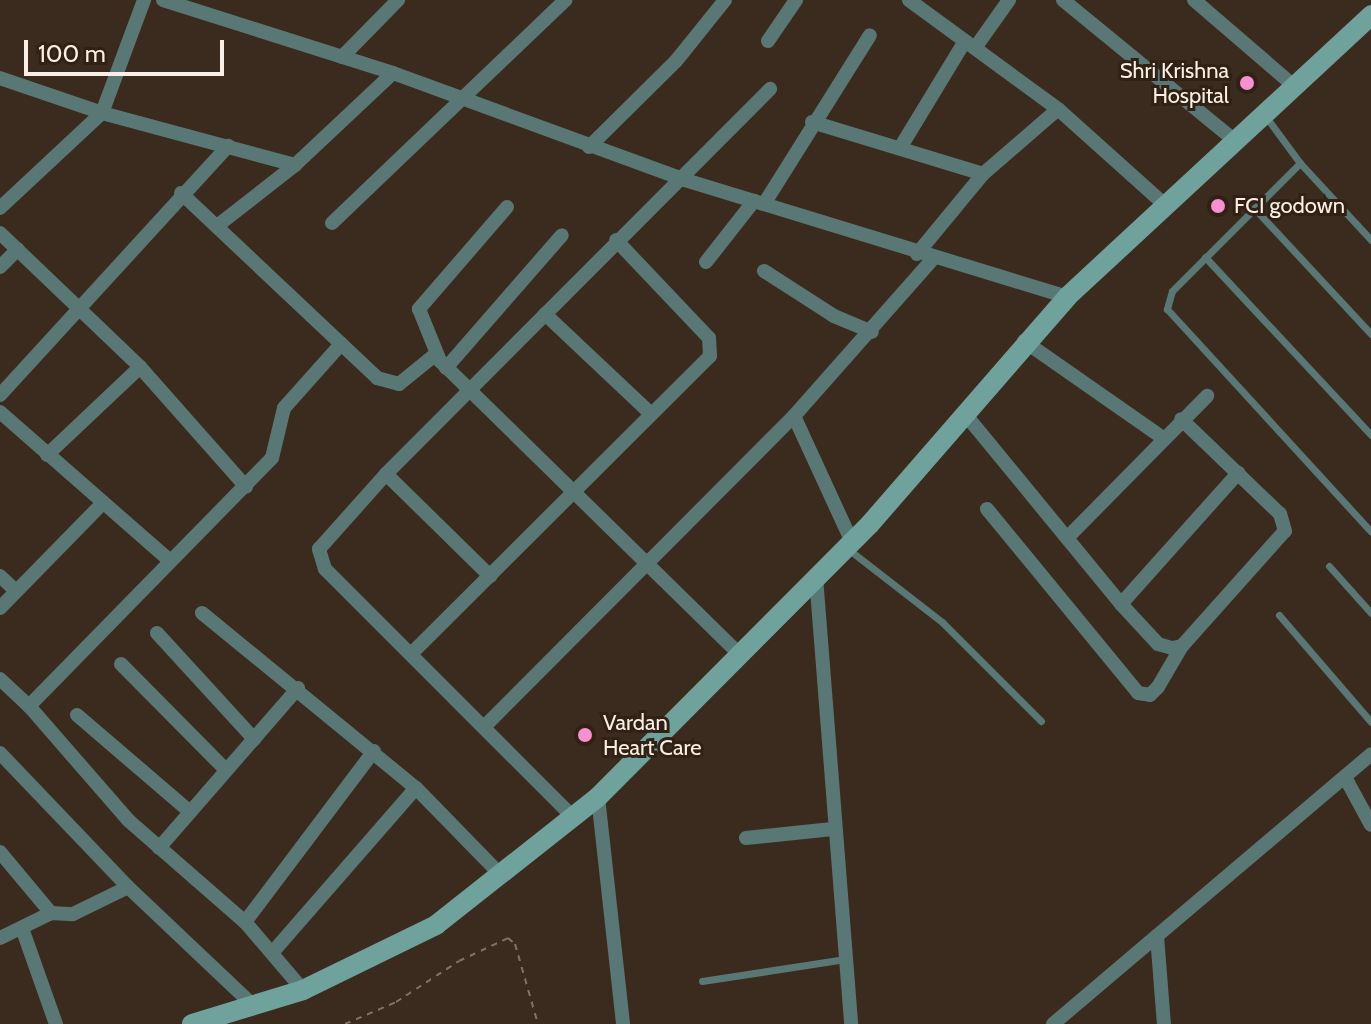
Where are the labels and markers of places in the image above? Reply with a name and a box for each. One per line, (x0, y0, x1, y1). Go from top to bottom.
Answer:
place label: Shri Krishna Hospital (1120, 57, 1229, 108)
marker: Shri Krishna Hospital (1236, 72, 1258, 94)
place label: FCI godown (1234, 193, 1345, 219)
marker: FCI godown (1209, 197, 1227, 215)
place label: Vardan Heart Care (603, 709, 701, 760)
marker: Vardan Heart Care (574, 724, 596, 746)

